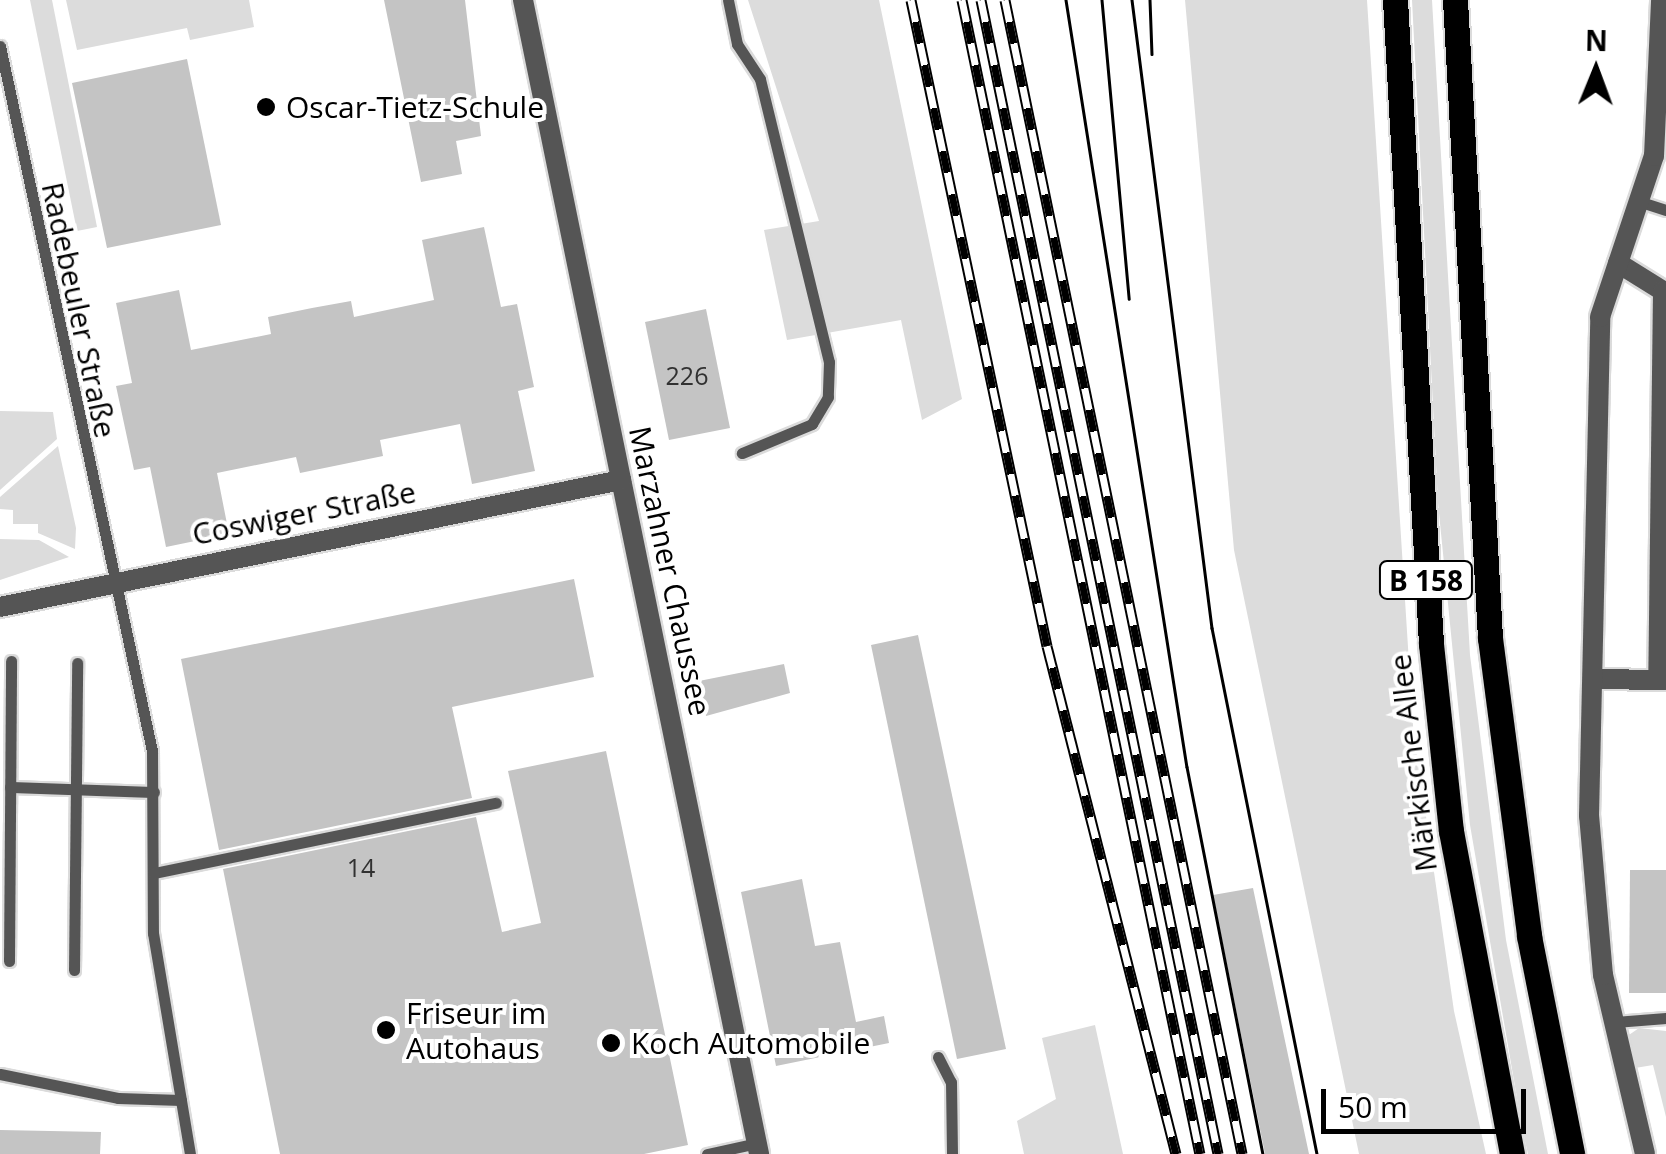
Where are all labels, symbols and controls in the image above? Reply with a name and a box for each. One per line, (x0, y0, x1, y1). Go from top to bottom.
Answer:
north arrow (1546, 20, 1646, 120)
text: N (1585, 21, 1608, 59)
place label: Oscar-Tietz-Schule (286, 89, 544, 125)
marker: Oscar-Tietz-Schule (255, 96, 277, 118)
street label: Radebeuler Straße (34, 179, 124, 441)
house number: 226 (666, 360, 708, 390)
street label: Marzahner Chaussee (622, 423, 718, 719)
street label: Coswiger Straße (189, 474, 419, 552)
road number: B 158 (1378, 557, 1474, 603)
street label: Märkische Allee (1382, 652, 1444, 874)
house number: 14 (347, 852, 375, 882)
place label: Friseur im Autohaus (406, 995, 546, 1066)
marker: Friseur im Autohaus (375, 1019, 397, 1041)
place label: Koch Automobile (631, 1025, 870, 1061)
marker: Koch Automobile (600, 1032, 622, 1054)
scale bar (1326, 1069, 1531, 1131)
text: 50 m (1338, 1086, 1408, 1127)

